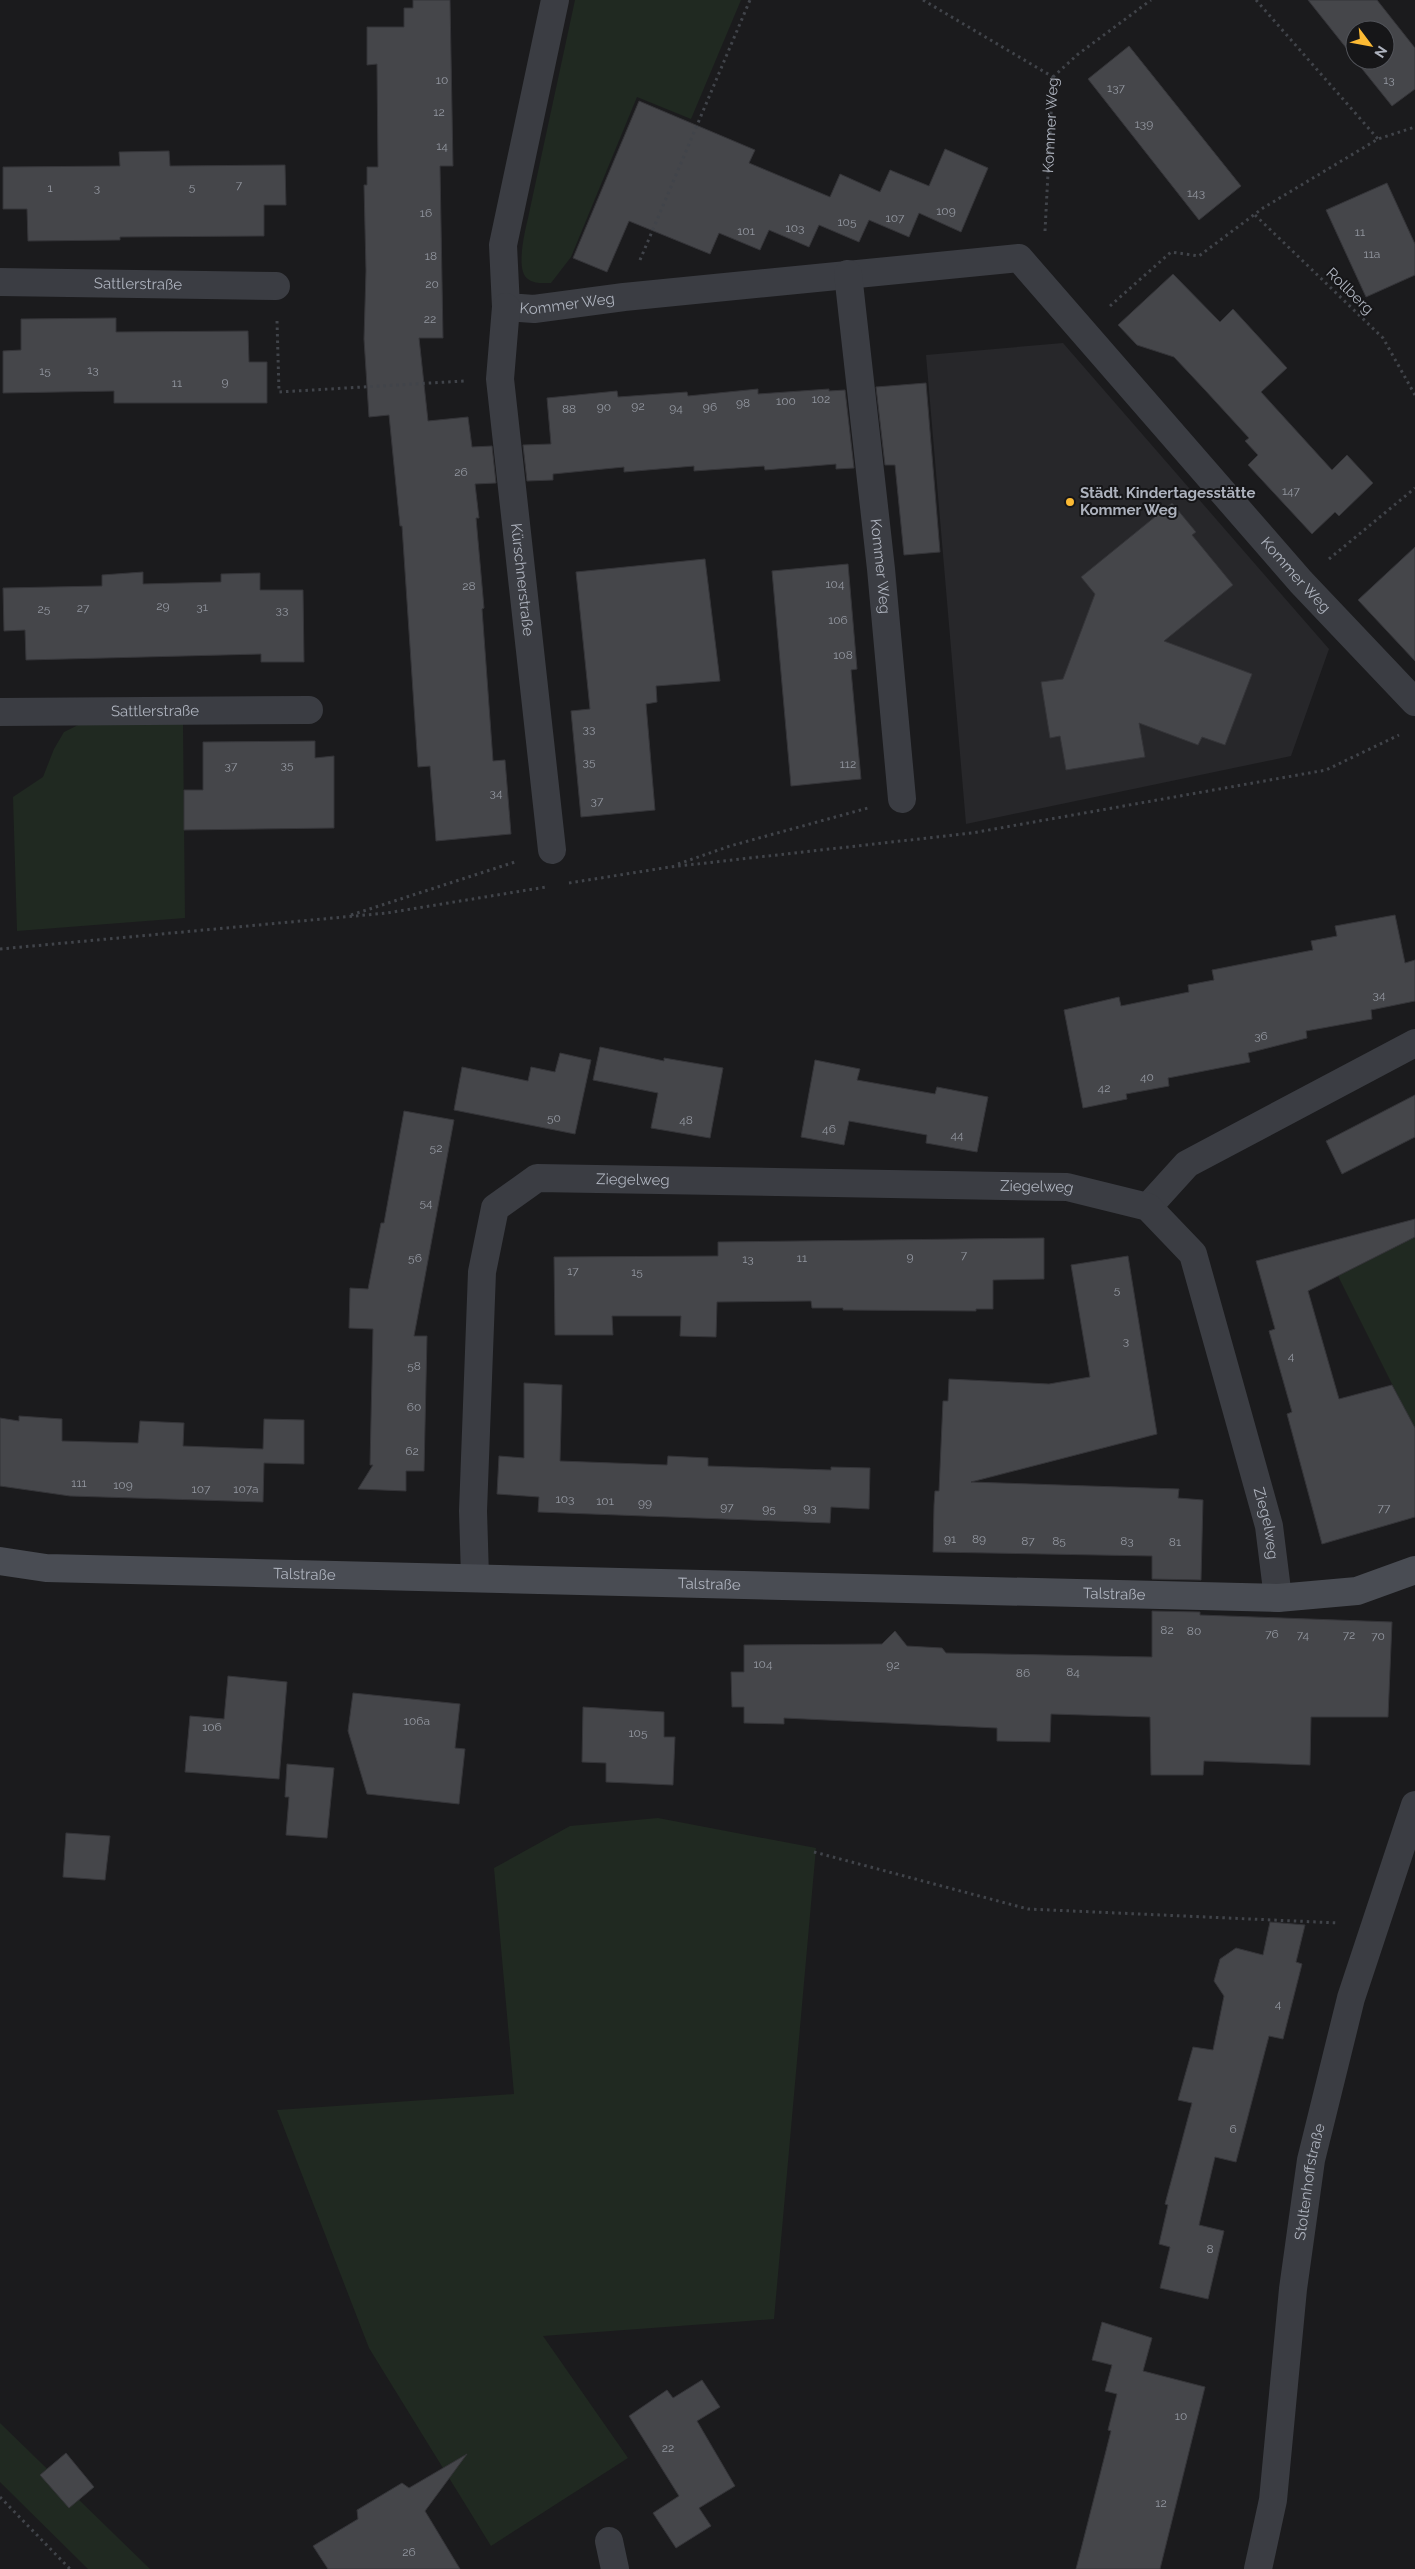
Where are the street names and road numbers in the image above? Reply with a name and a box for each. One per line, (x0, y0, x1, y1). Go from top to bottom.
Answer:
street label: Kommer Weg (1039, 77, 1062, 173)
street label: Rollberg (1323, 264, 1377, 318)
street label: Sattlerstraße (94, 274, 182, 294)
street label: Kommer Weg (519, 289, 616, 318)
street label: Kommer Weg (866, 518, 894, 615)
street label: Kürschnerstraße (507, 522, 537, 637)
street label: Kommer Weg (1257, 533, 1334, 616)
street label: Sattlerstraße (111, 702, 199, 720)
street label: Ziegelweg (596, 1170, 670, 1189)
street label: Ziegelweg (1000, 1177, 1076, 1197)
street label: Ziegelweg (1250, 1485, 1282, 1560)
street label: Talstraße (273, 1565, 336, 1584)
street label: Talstraße (678, 1574, 741, 1594)
street label: Talstraße (1083, 1584, 1146, 1604)
street label: Stoltenhoffstraße (1291, 2121, 1329, 2242)

